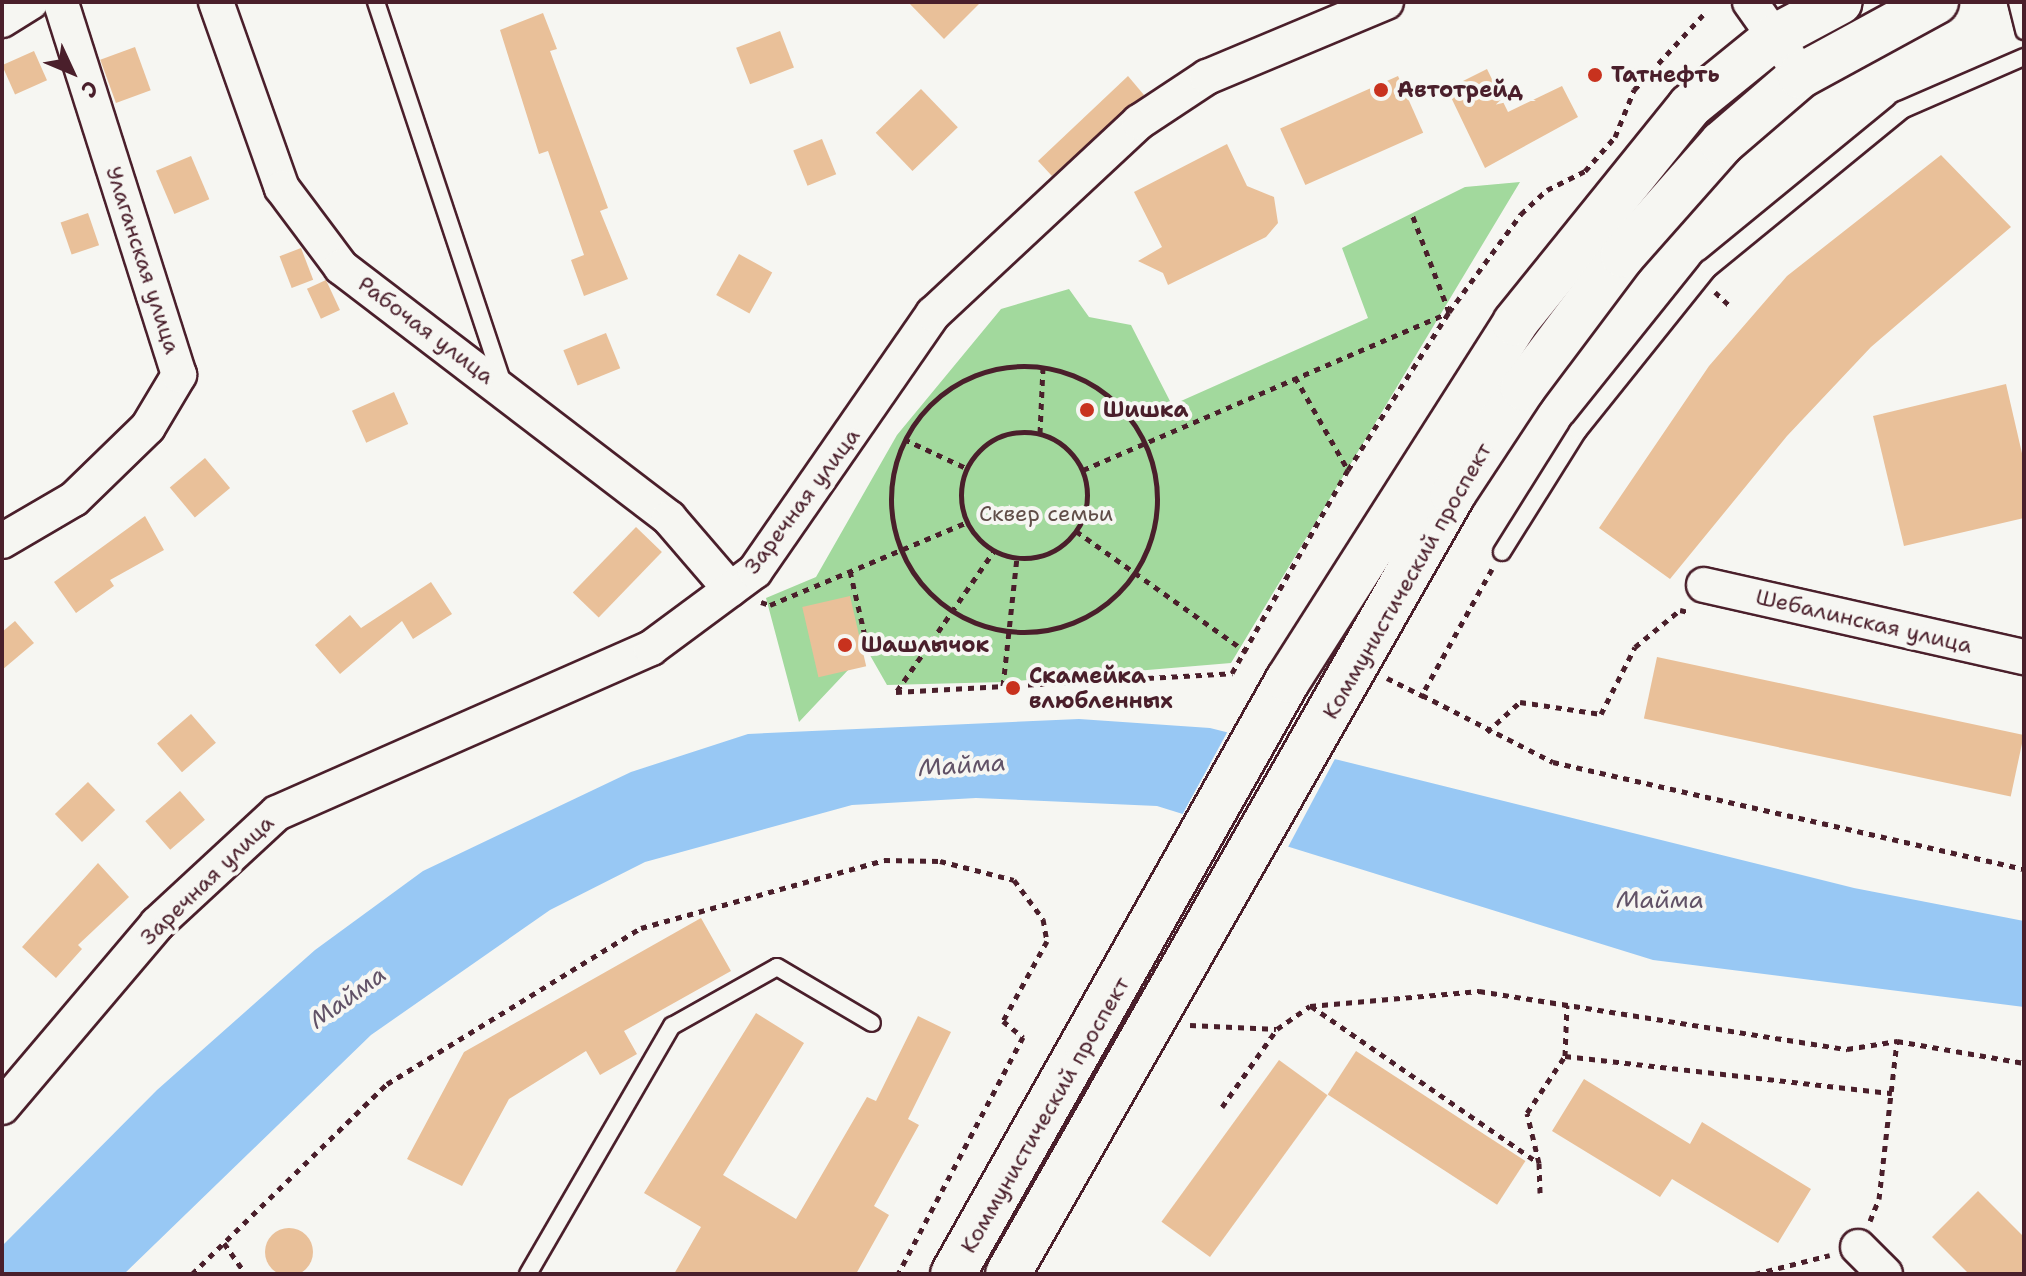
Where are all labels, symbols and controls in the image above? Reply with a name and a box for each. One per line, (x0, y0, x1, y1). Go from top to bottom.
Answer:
north arrow (32, 32, 112, 112)
place label: Татнефть (1611, 62, 1720, 88)
marker: Татнефть (1586, 66, 1604, 84)
text: С (75, 74, 105, 104)
place label: Автотрейд (1397, 77, 1523, 103)
marker: Автотрейд (1372, 81, 1390, 99)
street label: Улаганская улица (100, 163, 186, 357)
street label: Рабочая улица (353, 270, 499, 390)
place label: Шишка (1103, 397, 1188, 423)
marker: Шишка (1078, 401, 1096, 419)
street label: Заречная улица (739, 423, 865, 579)
street label: Коммунистический проспект (1317, 438, 1497, 724)
park label: Сквер семьи (979, 501, 1113, 527)
street label: Шебалинская улица (1753, 583, 1975, 659)
place label: Шашлычок (861, 632, 989, 658)
marker: Шашлычок (836, 636, 854, 654)
place label: Скамейка влюбленных (1029, 662, 1173, 714)
marker: Скамейка влюбленных (1004, 679, 1022, 697)
water label: Майма (917, 749, 1007, 783)
street label: Заречная улица (135, 810, 279, 950)
water label: Майма (1616, 887, 1704, 915)
water label: Майма (304, 961, 392, 1035)
street label: Коммунистический проспект (955, 972, 1135, 1258)

